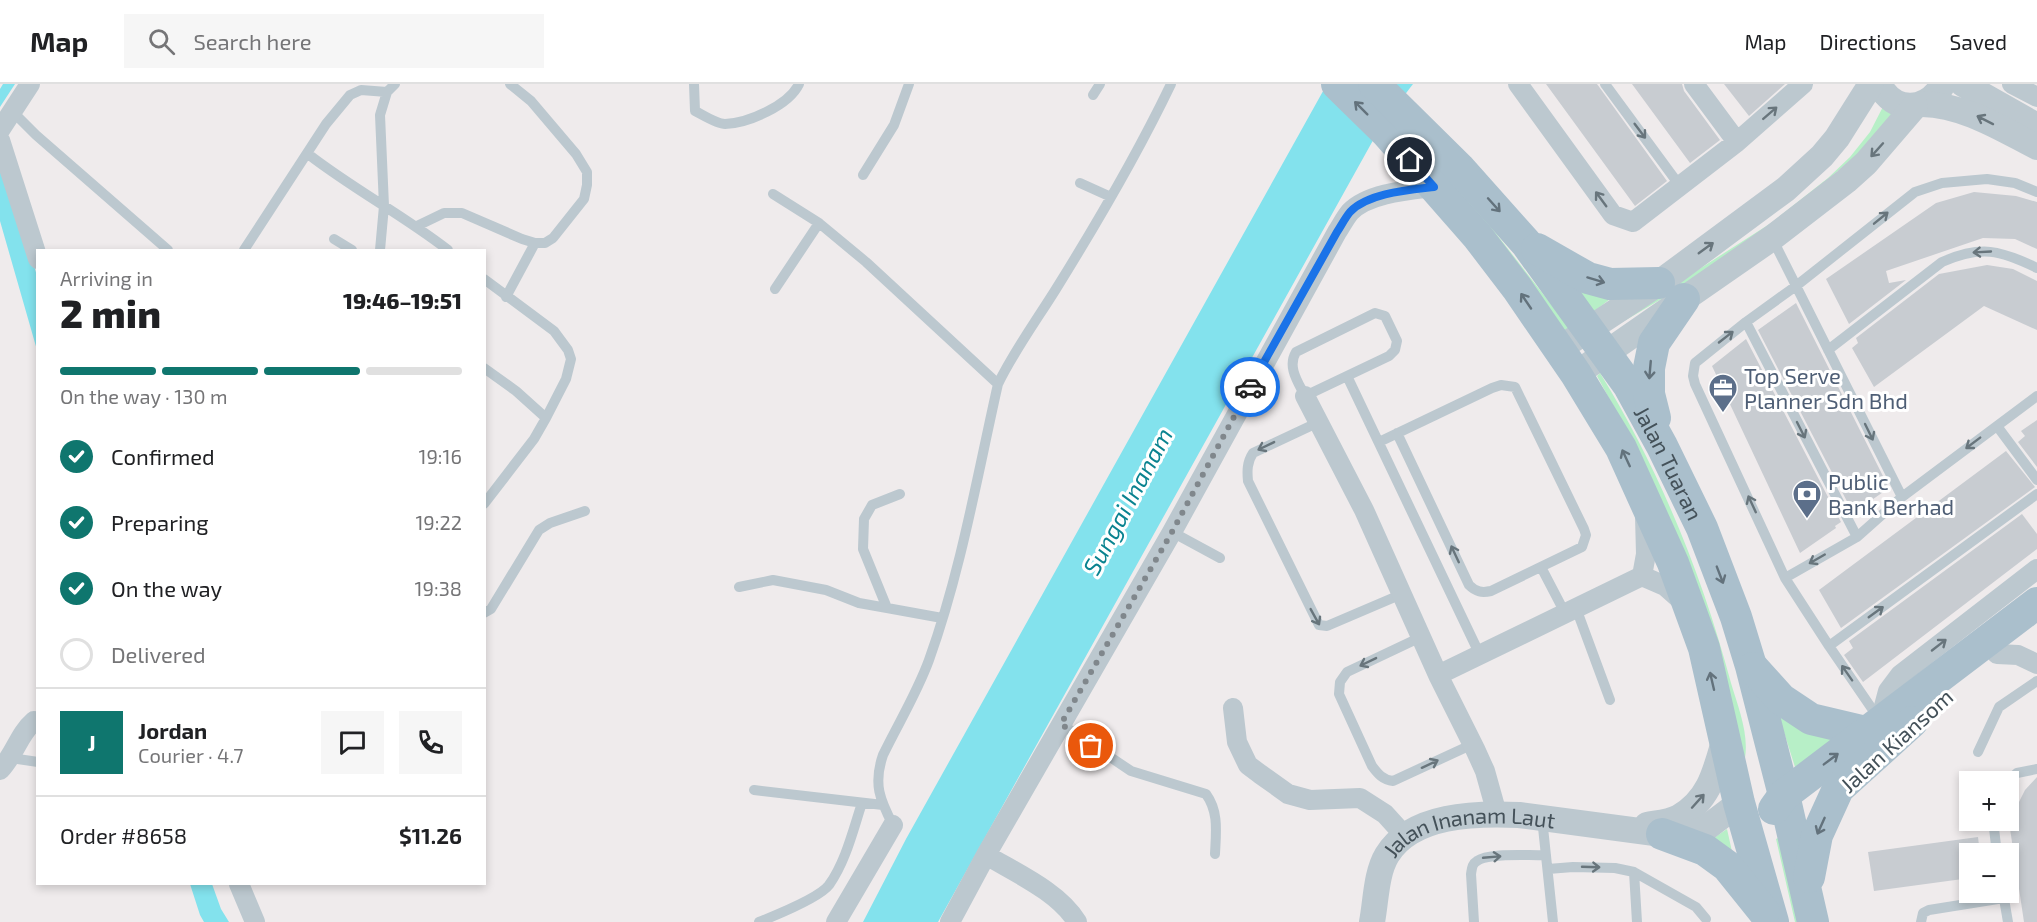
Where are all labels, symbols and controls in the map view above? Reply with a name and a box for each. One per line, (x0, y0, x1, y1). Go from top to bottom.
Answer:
search box (124, 14, 544, 68)
text: Map (30, 24, 88, 58)
icon: search (145, 25, 178, 58)
text: Search here (193, 28, 312, 54)
text: Map (1744, 29, 1787, 54)
text: Directions (1820, 29, 1916, 54)
text: Saved (1949, 29, 2007, 54)
one-way arrow (1354, 101, 1369, 115)
one-way arrow (1762, 106, 1777, 120)
one-way arrow (1977, 114, 1994, 126)
one-way arrow (1633, 123, 1646, 139)
pin (1384, 134, 1435, 185)
one-way arrow (1870, 142, 1884, 157)
icon: home (1393, 143, 1426, 176)
one-way arrow (1595, 192, 1607, 208)
one-way arrow (1486, 197, 1500, 212)
one-way arrow (1872, 212, 1888, 225)
one-way arrow (1698, 242, 1714, 254)
one-way arrow (1972, 246, 1992, 257)
text: Arriving in (60, 266, 153, 290)
one-way arrow (1586, 275, 1605, 286)
text: 19:46–19:51 (343, 287, 462, 313)
text: 2 min (60, 289, 161, 336)
one-way arrow (1520, 293, 1532, 310)
one-way arrow (1718, 330, 1734, 343)
courier (1220, 357, 1280, 417)
one-way arrow (1644, 359, 1655, 379)
place label: Top Serve Planner Sdn Bhd (1744, 362, 1908, 413)
icon: car (1234, 371, 1267, 404)
office icon: Top Serve Planner Sdn Bhd (1707, 372, 1739, 414)
text: On the way · 130 m (60, 384, 227, 408)
street label: Jalan Tuaran (1629, 401, 1709, 524)
one-way arrow (1796, 420, 1808, 438)
water label: Sungai Inanam (1076, 423, 1178, 579)
one-way arrow (1864, 423, 1875, 441)
one-way arrow (1966, 437, 1982, 450)
icon: check (60, 440, 93, 473)
one-way arrow (1257, 441, 1275, 453)
text: Confirmed (111, 443, 215, 469)
text: 19:16 (418, 444, 462, 468)
one-way arrow (1619, 449, 1631, 467)
place label: Public Bank Berhad (1828, 468, 1954, 519)
bank icon: Public Bank Berhad (1791, 478, 1823, 520)
one-way arrow (1745, 495, 1757, 513)
icon: check (60, 506, 93, 539)
text: Preparing (111, 509, 209, 535)
text: 19:22 (415, 510, 462, 534)
one-way arrow (1448, 546, 1460, 564)
one-way arrow (1809, 554, 1826, 566)
one-way arrow (1716, 565, 1727, 584)
icon: check (60, 572, 93, 605)
text: On the way (111, 575, 222, 601)
text: 19:38 (415, 576, 462, 600)
one-way arrow (1867, 606, 1883, 618)
one-way arrow (1309, 608, 1321, 625)
one-way arrow (1930, 639, 1946, 651)
text: Delivered (111, 641, 206, 667)
one-way arrow (1360, 657, 1378, 669)
one-way arrow (1841, 666, 1853, 682)
one-way arrow (1705, 671, 1717, 690)
street label: Jalan Kiansom (1834, 683, 1958, 797)
button: chat (321, 711, 384, 774)
button: phone (399, 711, 462, 774)
text: Jordan (138, 717, 207, 743)
pin (1065, 720, 1116, 771)
text: J (87, 729, 96, 755)
icon: bag (1074, 729, 1107, 762)
text: Courier · 4.7 (138, 743, 244, 767)
one-way arrow (1822, 753, 1838, 766)
one-way arrow (1421, 758, 1439, 770)
map controls (1959, 771, 2019, 903)
button: + (1959, 771, 2019, 831)
one-way arrow (1691, 794, 1705, 809)
street label: Jalan Inanam Laut (1377, 801, 1557, 862)
one-way arrow (1815, 816, 1826, 835)
text: Order #8658 (60, 822, 187, 848)
text: $11.26 (399, 822, 462, 848)
button: − (1959, 843, 2019, 903)
one-way arrow (1482, 851, 1502, 862)
one-way arrow (1581, 862, 1601, 873)

